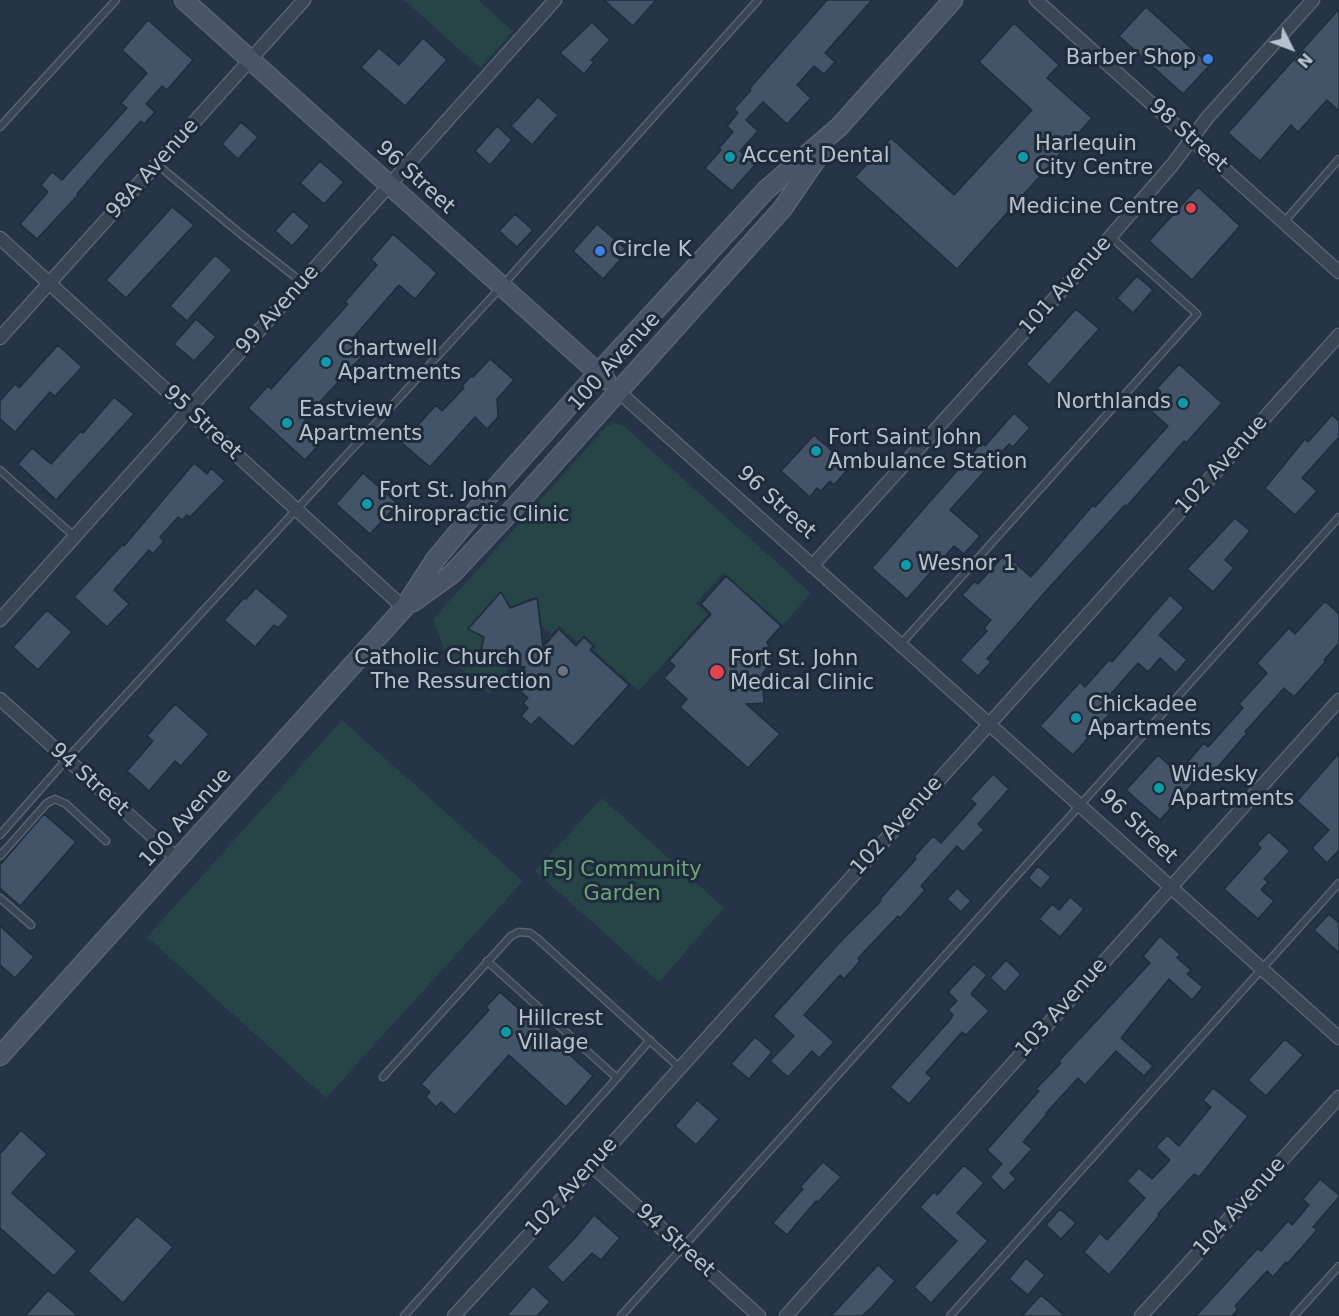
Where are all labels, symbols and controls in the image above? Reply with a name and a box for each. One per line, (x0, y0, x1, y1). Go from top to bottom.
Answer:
north arrow (1261, 18, 1321, 78)
place label: Barber Shop (1066, 46, 1196, 72)
text: N (1293, 49, 1316, 72)
marker: Barber Shop (1201, 52, 1215, 66)
street label: 98 Street (1143, 94, 1233, 178)
street label: 98A Avenue (102, 114, 204, 224)
place label: Harlequin City Centre (1035, 132, 1153, 182)
street label: 96 Street (370, 136, 460, 220)
place label: Accent Dental (742, 144, 890, 170)
marker: Accent Dental (723, 150, 737, 164)
marker: Harlequin City Centre (1016, 150, 1030, 164)
place label: Medicine Centre (1008, 195, 1179, 221)
marker: Medicine Centre (1184, 201, 1198, 215)
street label: 101 Avenue (1015, 231, 1117, 341)
place label: Circle K (612, 238, 691, 264)
marker: Circle K (593, 244, 607, 258)
street label: 99 Avenue (231, 260, 325, 360)
street label: 100 Avenue (564, 307, 666, 417)
place label: Chartwell Apartments (338, 337, 461, 387)
marker: Chartwell Apartments (319, 355, 333, 369)
street label: 95 Street (158, 381, 246, 465)
place label: Northlands (1056, 390, 1171, 416)
marker: Northlands (1176, 396, 1190, 410)
place label: Eastview Apartments (299, 398, 422, 448)
street label: 102 Avenue (1171, 410, 1273, 520)
marker: Eastview Apartments (280, 416, 294, 430)
place label: Fort Saint John Ambulance Station (828, 426, 1027, 476)
marker: Fort Saint John Ambulance Station (809, 444, 823, 458)
street label: 96 Street (731, 461, 821, 545)
place label: Fort St. John Chiropractic Clinic (379, 479, 570, 529)
marker: Fort St. John Chiropractic Clinic (360, 497, 374, 511)
place label: Wesnor 1 (918, 552, 1016, 578)
marker: Wesnor 1 (899, 558, 913, 572)
place label: Catholic Church Of The Ressurection (354, 646, 551, 696)
place label: Fort St. John Medical Clinic (730, 647, 874, 697)
marker: Fort St. John Medical Clinic (708, 663, 726, 681)
marker: Catholic Church Of The Ressurection (556, 664, 570, 678)
place label: Chickadee Apartments (1088, 693, 1211, 743)
marker: Chickadee Apartments (1069, 711, 1083, 725)
street label: 94 Street (44, 738, 134, 822)
street label: 100 Avenue (135, 763, 237, 873)
place label: Widesky Apartments (1171, 763, 1294, 813)
street label: 102 Avenue (846, 771, 948, 881)
marker: Widesky Apartments (1152, 781, 1166, 795)
street label: 96 Street (1094, 785, 1182, 869)
park label: FSJ Community Garden (542, 858, 702, 908)
street label: 103 Avenue (1011, 953, 1113, 1063)
place label: Hillcrest Village (518, 1007, 603, 1057)
marker: Hillcrest Village (499, 1025, 513, 1039)
street label: 102 Avenue (521, 1132, 623, 1242)
street label: 104 Avenue (1189, 1152, 1291, 1262)
street label: 94 Street (630, 1199, 720, 1283)

